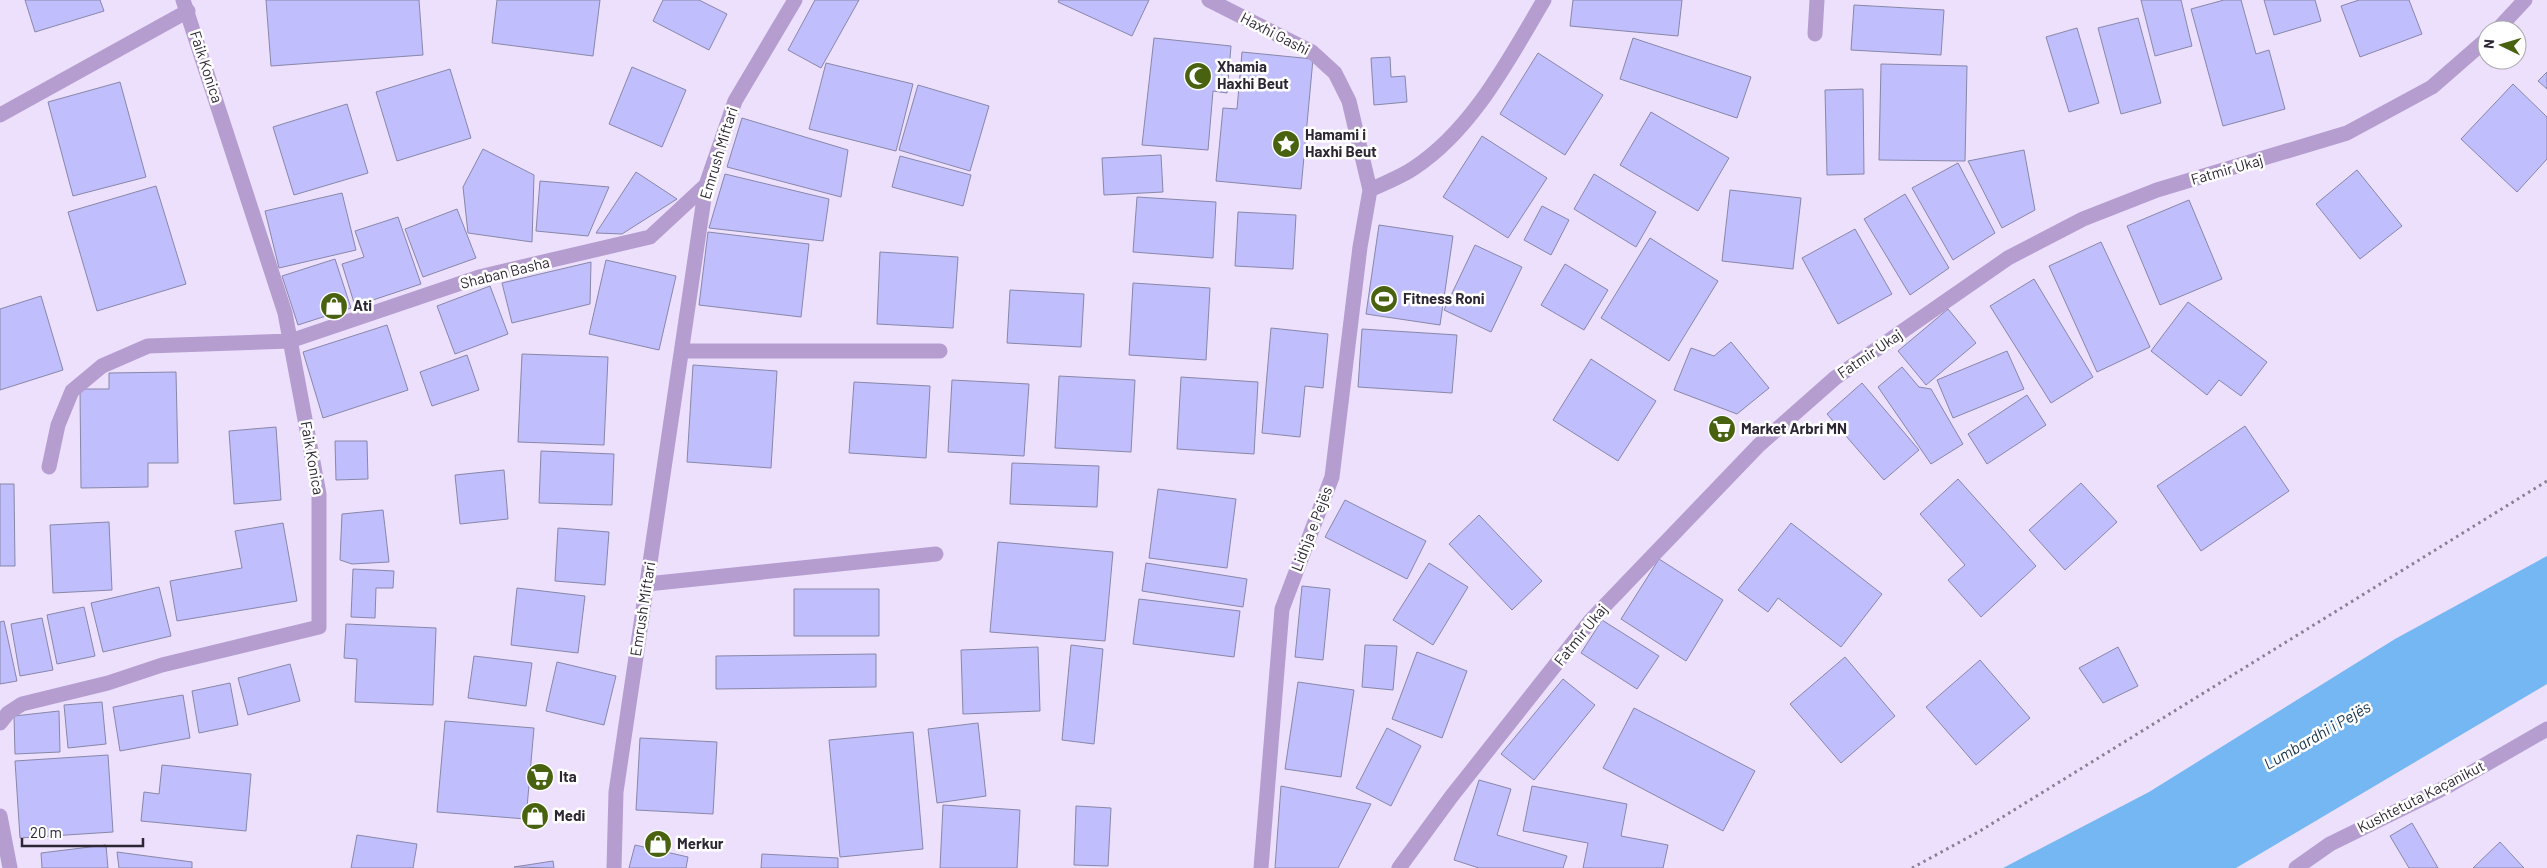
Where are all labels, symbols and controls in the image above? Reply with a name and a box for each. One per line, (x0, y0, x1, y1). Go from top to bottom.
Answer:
street label: Haxhi Gashi (1238, 8, 1313, 58)
north arrow (2477, 20, 2527, 70)
street label: Faik Konica (187, 28, 227, 105)
text: N (2480, 38, 2497, 49)
place label: Xhamia Haxhi Beut (1217, 57, 1289, 92)
mosque icon: Xhamia Haxhi Beut (1183, 61, 1213, 91)
street label: Emrush Miftari (695, 104, 741, 201)
place label: Hamami i Haxhi Beut (1305, 125, 1377, 160)
place icon: Hamami i Haxhi Beut (1271, 129, 1301, 159)
street label: Fatmir Ukaj (2189, 150, 2265, 188)
street label: Shaban Basha (458, 252, 551, 292)
sports icon: Fitness Roni (1369, 284, 1399, 314)
place label: Fitness Roni (1403, 289, 1485, 307)
shop icon: Ati (319, 291, 349, 321)
place label: Ati (353, 296, 372, 314)
street label: Fatmir Ukaj (1834, 325, 1905, 381)
supermarket icon: Market Arbri MN (1707, 414, 1737, 444)
place label: Market Arbri MN (1741, 419, 1847, 437)
street label: Faik Konica (298, 420, 328, 496)
street label: Lidhja e Pejës (1287, 484, 1335, 574)
street label: Emrush Miftari (626, 560, 658, 657)
street label: Fatmir Ukaj (1550, 600, 1611, 669)
water label: Lumbardhi i Pejës (2260, 696, 2374, 773)
street label: Kushtetuta Kaçanikut (2354, 756, 2487, 836)
supermarket icon: Ita (525, 762, 555, 792)
place label: Ita (559, 767, 577, 785)
shop icon: Medi (520, 801, 550, 831)
place label: Medi (554, 806, 585, 824)
scale bar (22, 816, 144, 848)
text: 20 m (30, 823, 62, 841)
shop icon: Merkur (643, 829, 673, 859)
place label: Merkur (677, 834, 724, 852)

